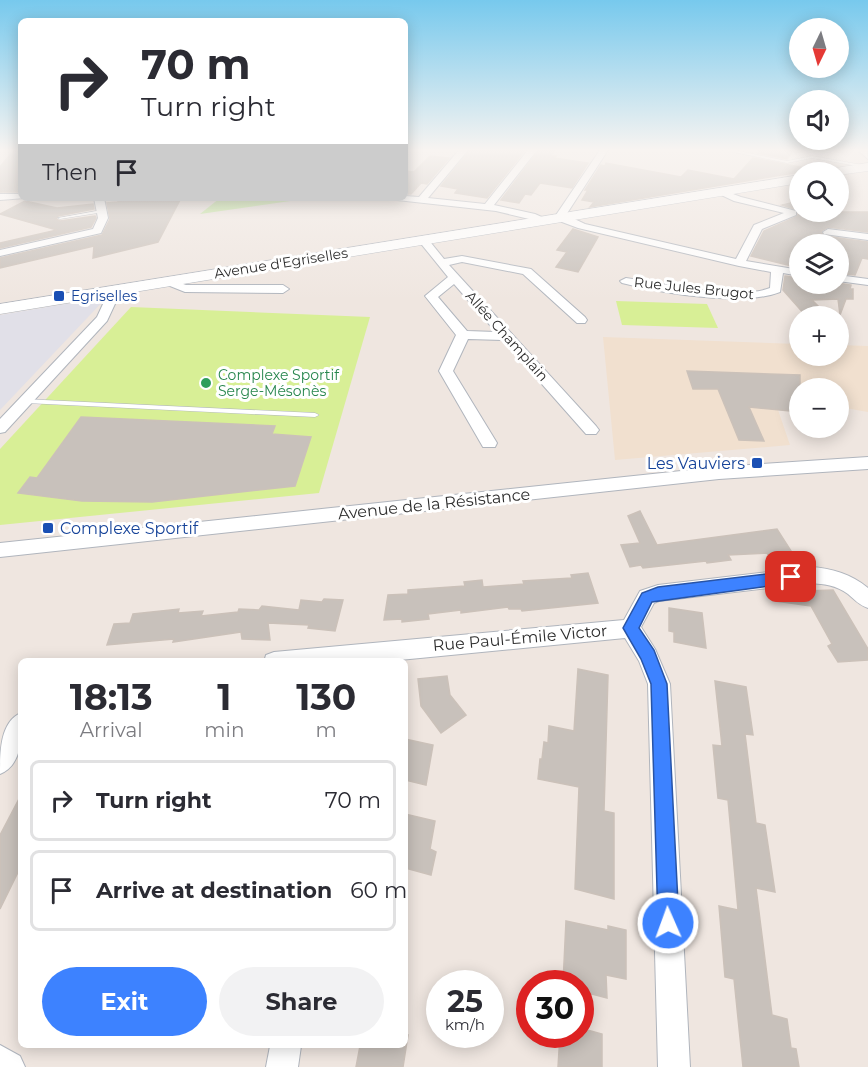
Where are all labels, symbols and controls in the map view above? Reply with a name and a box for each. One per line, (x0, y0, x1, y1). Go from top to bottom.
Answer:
north arrow (789, 18, 849, 78)
map controls (789, 18, 849, 438)
text: 70 m (141, 38, 251, 90)
icon: right (42, 42, 120, 120)
text: Turn right (141, 90, 276, 123)
button: sound (789, 90, 849, 150)
icon: arrive (110, 156, 143, 189)
text: Then (42, 159, 98, 186)
button: search (789, 162, 849, 222)
button: layers (789, 234, 849, 294)
street label: Avenue d'Egriselles (213, 244, 349, 282)
street label: Rue Jules Brugot (633, 273, 755, 303)
place label: Egriselles (71, 287, 137, 305)
street label: Allée Champlain (462, 287, 552, 385)
marker: Egriselles (52, 289, 66, 303)
button: + (789, 306, 849, 366)
place label: Complexe Sportif Serge-Mésonès (218, 366, 340, 400)
marker: Complexe Sportif Serge-Mésonès (199, 376, 213, 390)
button: − (789, 378, 849, 438)
place label: Les Vauviers (647, 454, 745, 473)
marker: Les Vauviers (750, 456, 764, 470)
street label: Avenue de la Résistance (337, 484, 531, 524)
place label: Complexe Sportif (60, 519, 199, 538)
marker: Complexe Sportif (41, 521, 55, 535)
pin (765, 551, 816, 602)
icon: arrive (774, 560, 807, 593)
street label: Rue Paul-Émile Victor (432, 621, 608, 655)
text: 18:13 (70, 675, 153, 719)
text: 1 (217, 675, 231, 719)
text: 130 (296, 675, 356, 719)
text: Arrival (80, 718, 143, 742)
text: min (204, 718, 244, 742)
text: m (316, 718, 337, 742)
icon: right (45, 784, 78, 817)
text: Turn right (96, 787, 211, 814)
text: 70 m (325, 787, 381, 814)
icon: arrive (45, 874, 78, 907)
text: Arrive at destination (96, 877, 332, 904)
text: 60 m (350, 877, 407, 904)
position arrow (636, 891, 700, 955)
button: Exit (42, 967, 207, 1036)
button: Share (219, 967, 384, 1036)
speed limit sign: 30 (516, 970, 594, 1048)
text: 25 (447, 983, 483, 1020)
text: km/h (445, 1015, 485, 1034)

